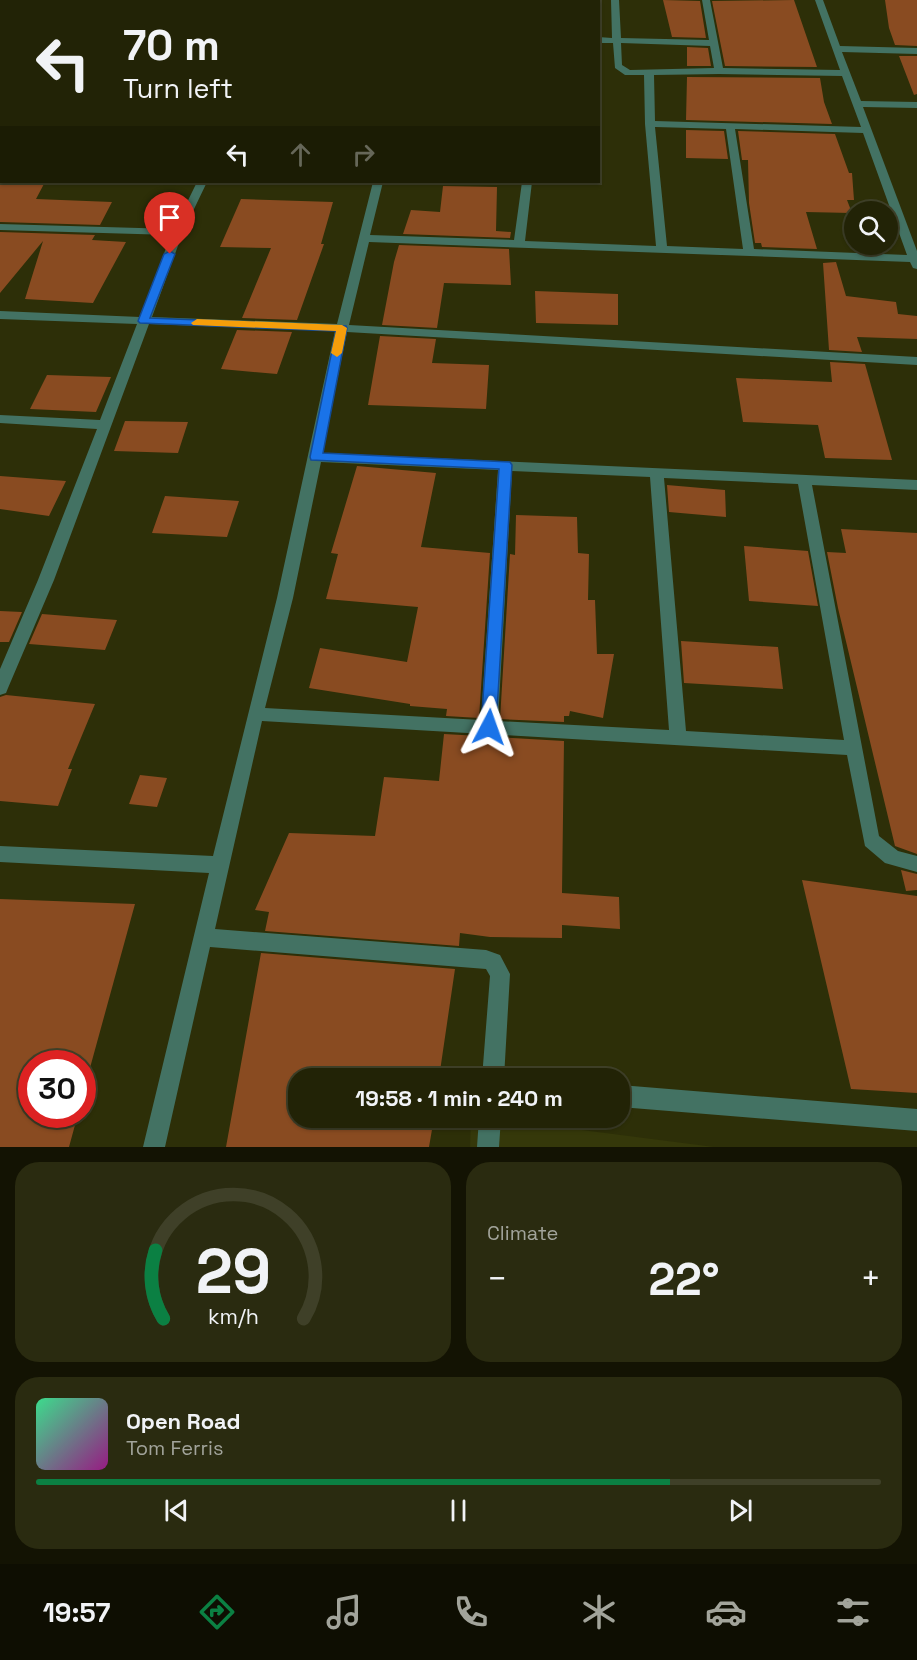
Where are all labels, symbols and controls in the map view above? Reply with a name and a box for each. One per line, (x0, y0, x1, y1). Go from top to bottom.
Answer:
text: 70 m (123, 19, 220, 72)
icon: left (24, 24, 102, 102)
text: Turn left (123, 71, 233, 106)
icon: left (221, 138, 254, 171)
icon: ahead (284, 138, 317, 171)
icon: right (347, 138, 380, 171)
pin (144, 192, 195, 254)
icon: arrive (153, 201, 186, 234)
map controls (844, 201, 898, 255)
button: search (844, 201, 898, 255)
position arrow (457, 695, 521, 759)
speed limit sign: 30 (18, 1050, 96, 1128)
text: 19:58 · 1 min · 240 m (355, 1084, 563, 1112)
text: Climate (487, 1220, 558, 1246)
text: 29 (195, 1232, 271, 1311)
text: 22° (648, 1251, 720, 1308)
text: − (487, 1258, 507, 1300)
text: + (861, 1258, 881, 1300)
text: km/h (207, 1303, 259, 1330)
text: Open Road (126, 1407, 241, 1435)
text: Tom Ferris (126, 1435, 224, 1461)
icon: previous (160, 1494, 193, 1527)
icon: pause (442, 1494, 475, 1527)
icon: next (724, 1494, 757, 1527)
icon: directions (196, 1591, 238, 1633)
icon: music (323, 1591, 365, 1633)
icon: phone (450, 1591, 492, 1633)
icon: climate (578, 1591, 620, 1633)
icon: car (705, 1591, 747, 1633)
icon: filters (832, 1591, 874, 1633)
text: 19:57 (43, 1595, 110, 1630)

